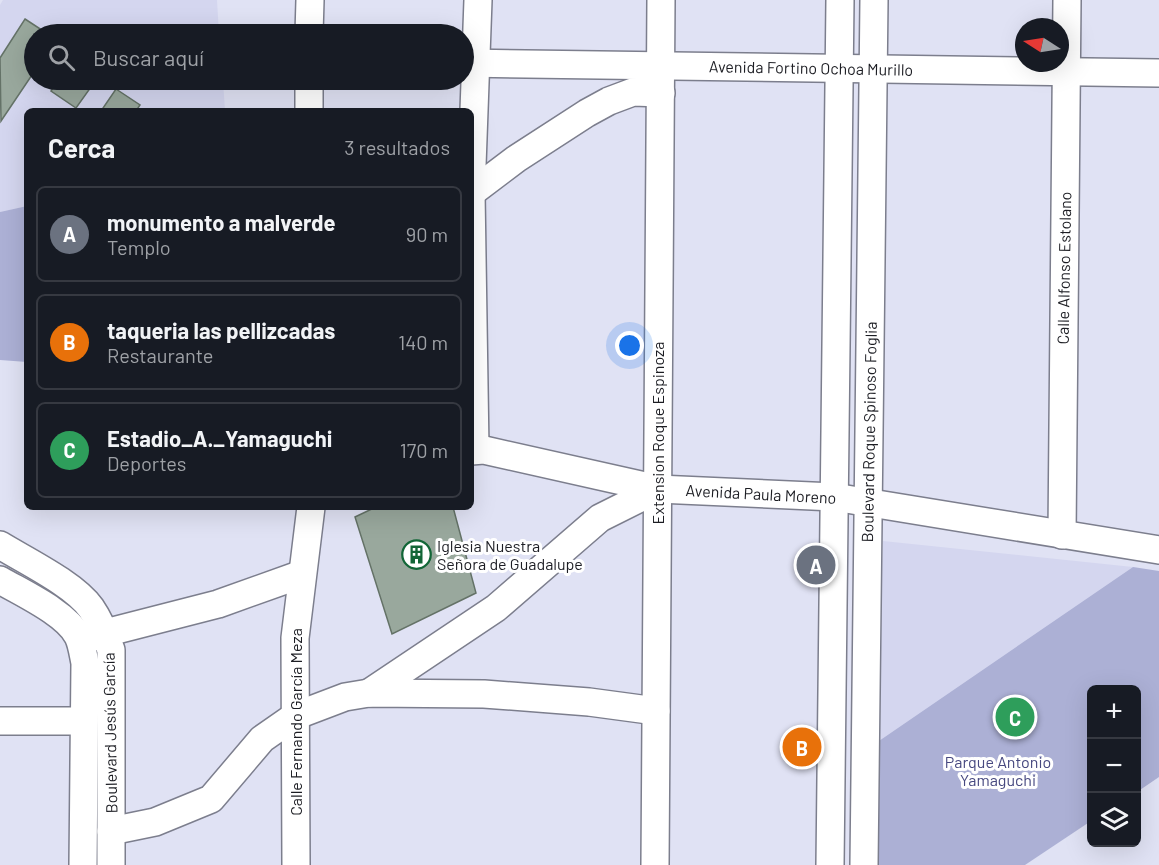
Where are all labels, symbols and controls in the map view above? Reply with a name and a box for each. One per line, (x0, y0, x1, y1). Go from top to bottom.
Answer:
north arrow (1015, 18, 1069, 72)
search box (24, 24, 474, 90)
icon: search (45, 41, 78, 74)
text: Buscar aquí (93, 44, 204, 70)
street label: Avenida Fortino Ochoa Murillo (709, 56, 913, 79)
text: Cerca (48, 132, 115, 163)
text: 3 resultados (344, 135, 450, 159)
street label: Calle Alfonso Estolano (1053, 191, 1074, 345)
text: monumento a malverde (107, 209, 336, 235)
text: A (63, 222, 76, 246)
text: 90 m (406, 222, 448, 246)
text: Templo (107, 235, 171, 259)
text: taqueria las pellizcadas (107, 317, 335, 343)
street label: Boulevard Roque Spinoso Foglia (857, 321, 880, 543)
text: B (63, 330, 76, 354)
text: 140 m (398, 330, 448, 354)
your location (615, 331, 644, 360)
street label: Extension Roque Espinoza (648, 342, 667, 524)
text: Restaurante (107, 343, 213, 367)
text: Estadio_A._Yamaguchi (107, 425, 332, 451)
text: C (63, 438, 76, 462)
text: 170 m (400, 438, 448, 462)
text: Deportes (107, 451, 186, 475)
street label: Avenida Paula Moreno (685, 480, 837, 507)
place label: Iglesia Nuestra Señora de Guadalupe (437, 536, 583, 573)
building icon: Iglesia Nuestra Señora de Guadalupe (400, 539, 432, 571)
pin: A (796, 542, 836, 588)
street label: Calle Fernando García Meza (286, 628, 305, 816)
street label: Boulevard Jesús García (99, 652, 120, 814)
map controls (1087, 685, 1141, 847)
button: + (1087, 685, 1141, 739)
pin: C (996, 694, 1034, 740)
pin: B (782, 724, 822, 770)
button: − (1087, 739, 1141, 793)
park label: Parque Antonio Yamaguchi (945, 752, 1051, 789)
button: layers (1087, 793, 1141, 847)

